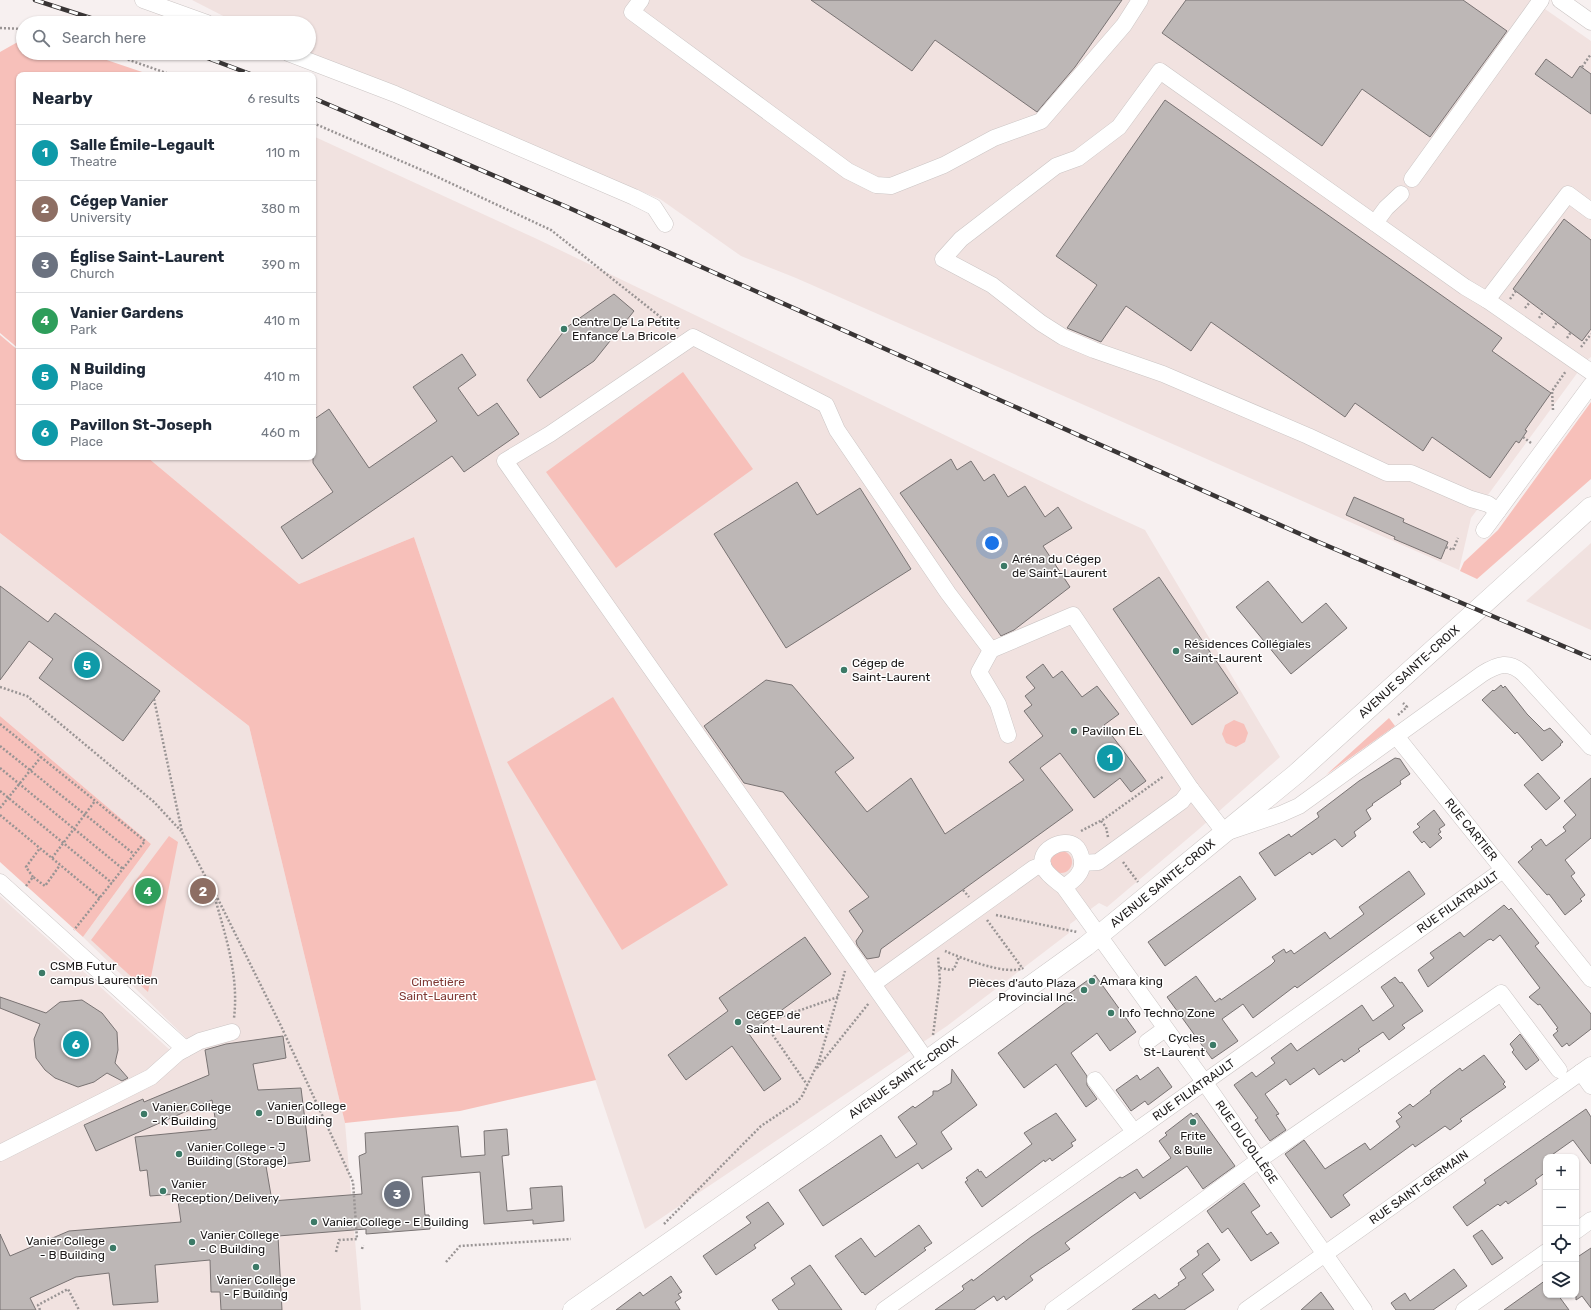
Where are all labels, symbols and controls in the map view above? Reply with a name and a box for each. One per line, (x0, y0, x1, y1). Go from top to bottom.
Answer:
search box (16, 16, 316, 60)
icon: search (30, 27, 52, 49)
text: Search here (62, 29, 146, 47)
text: Nearby (32, 88, 93, 108)
text: 6 results (248, 91, 300, 106)
text: Salle Émile-Legault (70, 136, 214, 154)
text: 1 (42, 145, 48, 160)
text: 110 m (266, 145, 300, 160)
text: Theatre (70, 154, 117, 169)
text: Cégep Vanier (70, 192, 168, 210)
text: 2 (41, 201, 49, 216)
text: 380 m (261, 201, 300, 216)
text: University (70, 210, 131, 225)
text: Église Saint-Laurent (70, 248, 224, 266)
text: 3 (41, 257, 49, 272)
text: 390 m (261, 257, 300, 272)
text: Church (70, 266, 114, 281)
text: Vanier Gardens (70, 304, 184, 322)
text: 4 (41, 313, 49, 328)
text: 410 m (264, 313, 300, 328)
place label: Centre De La Petite Enfance La Bricole (572, 315, 681, 343)
text: Park (70, 322, 97, 337)
marker: Centre De La Petite Enfance La Bricole (559, 324, 569, 334)
text: N Building (70, 360, 146, 378)
text: 5 (41, 369, 49, 384)
text: 410 m (264, 369, 300, 384)
text: Place (70, 378, 103, 393)
text: Pavillon St-Joseph (70, 416, 212, 434)
text: 6 (41, 425, 49, 440)
text: 460 m (261, 425, 300, 440)
text: Place (70, 434, 103, 449)
your location (982, 533, 1002, 553)
place label: Aréna du Cégep de Saint-Laurent (1012, 552, 1107, 580)
marker: Aréna du Cégep de Saint-Laurent (999, 561, 1009, 571)
street label: AVENUE SAINTE-CROIX (1356, 622, 1463, 721)
place label: Résidences Collégiales Saint-Laurent (1184, 637, 1311, 665)
marker: Résidences Collégiales Saint-Laurent (1171, 646, 1181, 656)
pin: 5 (74, 650, 100, 680)
place label: Cégep de Saint-Laurent (852, 656, 930, 684)
marker: Cégep de Saint-Laurent (839, 665, 849, 675)
place label: Pavillon EL (1082, 724, 1143, 738)
marker: Pavillon EL (1069, 726, 1079, 736)
pin: 1 (1097, 743, 1123, 773)
street label: RUE CARTIER (1442, 796, 1500, 864)
street label: AVENUE SAINTE-CROIX (1107, 836, 1218, 930)
street label: RUE FILIATRAULT (1414, 868, 1502, 936)
pin: 4 (135, 876, 161, 906)
pin: 2 (190, 876, 216, 906)
place label: CSMB Futur campus Laurentien (50, 959, 158, 987)
marker: CSMB Futur campus Laurentien (37, 968, 47, 978)
place label: Amara king (1100, 974, 1163, 988)
park label: Cimetière Saint-Laurent (399, 975, 477, 1003)
place label: Pièces d'auto Plaza Provincial Inc. (969, 976, 1076, 1004)
marker: Amara king (1087, 976, 1097, 986)
marker: Pièces d'auto Plaza Provincial Inc. (1079, 985, 1089, 995)
place label: Info Techno Zone (1119, 1006, 1215, 1020)
place label: CéGEP de Saint-Laurent (746, 1008, 824, 1036)
marker: Info Techno Zone (1106, 1008, 1116, 1018)
marker: CéGEP de Saint-Laurent (733, 1017, 743, 1027)
pin: 6 (63, 1029, 89, 1059)
place label: Cycles St-Laurent (1144, 1031, 1205, 1059)
street label: AVENUE SAINTE-CROIX (846, 1033, 961, 1122)
marker: Cycles St-Laurent (1208, 1040, 1218, 1050)
street label: RUE FILIATRAULT (1150, 1056, 1238, 1124)
street label: RUE DU COLLÈGE (1212, 1098, 1280, 1186)
place label: Vanier College - D Building (267, 1099, 347, 1127)
place label: Vanier College - K Building (152, 1100, 232, 1128)
marker: Vanier College - D Building (254, 1108, 264, 1118)
marker: Vanier College - K Building (139, 1109, 149, 1119)
marker: Frite & Bulle (1188, 1117, 1198, 1127)
place label: Frite & Bulle (1173, 1129, 1213, 1157)
place label: Vanier College - J Building (Storage) (187, 1140, 287, 1168)
street label: RUE SAINT-GERMAIN (1367, 1147, 1471, 1227)
marker: Vanier College - J Building (Storage) (174, 1149, 184, 1159)
map controls (1543, 1154, 1579, 1298)
button: + (1543, 1154, 1579, 1190)
place label: Vanier Reception/Delivery (171, 1177, 279, 1205)
pin: 3 (384, 1179, 410, 1209)
marker: Vanier Reception/Delivery (158, 1186, 168, 1196)
button: − (1543, 1190, 1579, 1226)
place label: Vanier College - E Building (322, 1215, 469, 1229)
marker: Vanier College - E Building (309, 1217, 319, 1227)
button: locate (1543, 1226, 1579, 1262)
place label: Vanier College - C Building (200, 1228, 280, 1256)
place label: Vanier College - B Building (26, 1234, 105, 1262)
marker: Vanier College - C Building (187, 1237, 197, 1247)
marker: Vanier College - B Building (108, 1243, 118, 1253)
marker: Vanier College - F Building (251, 1262, 261, 1272)
button: layers (1543, 1262, 1579, 1298)
place label: Vanier College - F Building (216, 1273, 296, 1301)

